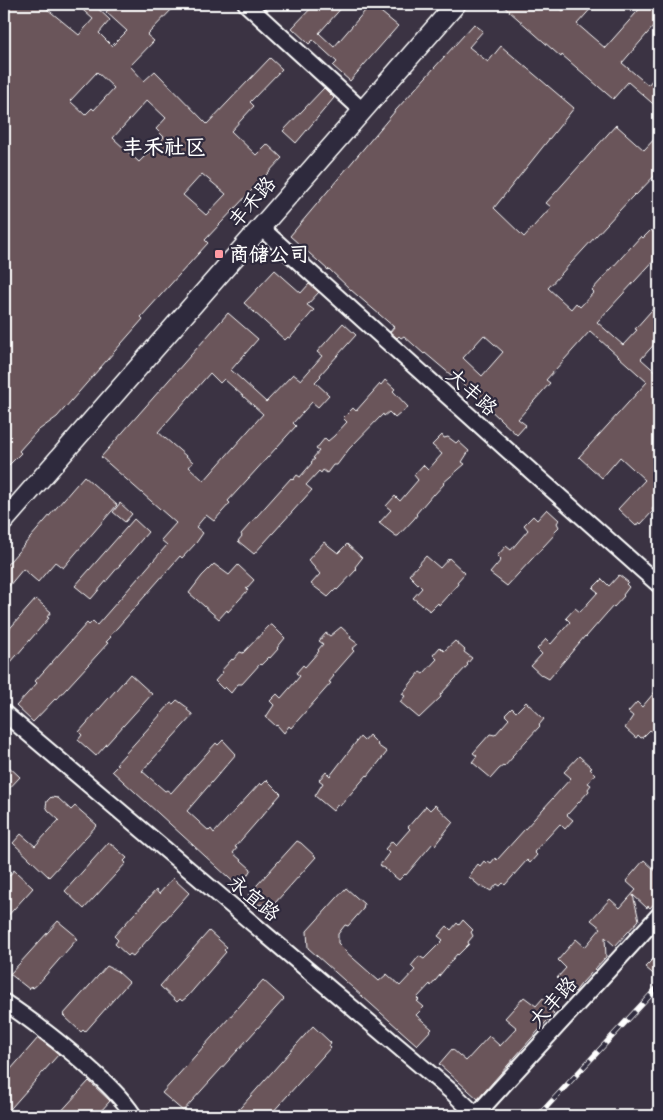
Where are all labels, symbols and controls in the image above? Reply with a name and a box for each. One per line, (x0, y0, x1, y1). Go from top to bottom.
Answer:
district label: 丰禾社区 (122, 134, 206, 160)
street label: 丰禾路 (223, 170, 282, 233)
place label: 商储公司 (229, 242, 309, 267)
marker: 商储公司 (213, 248, 225, 260)
street label: 大丰路 (441, 363, 503, 422)
street label: 永宜路 (223, 869, 286, 928)
street label: 大丰路 (524, 971, 583, 1033)

